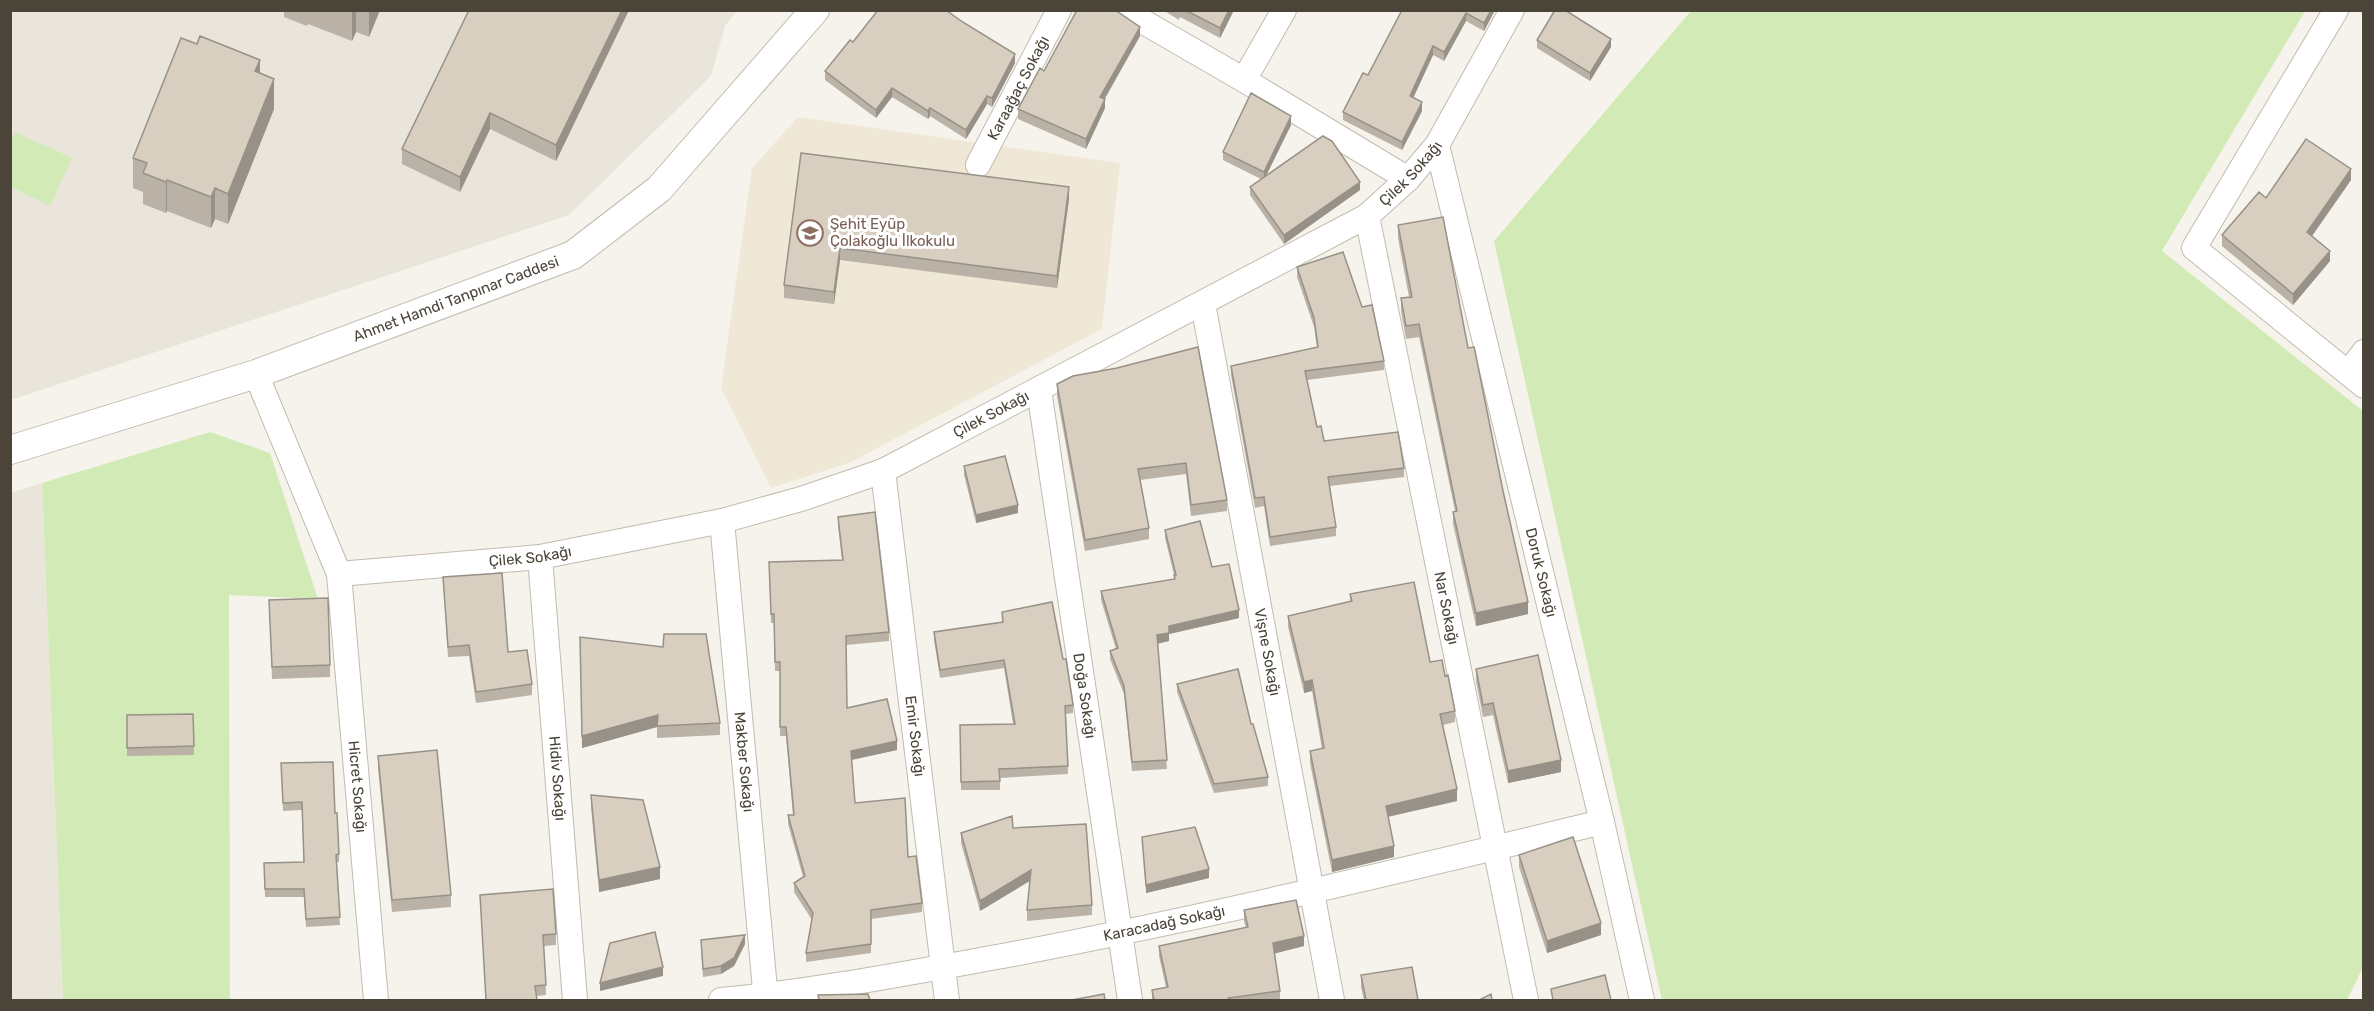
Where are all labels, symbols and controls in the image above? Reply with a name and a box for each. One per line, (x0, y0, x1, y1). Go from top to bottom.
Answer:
street label: Karaağaç Sokağı (984, 33, 1053, 143)
street label: Çilek Sokağı (1375, 138, 1446, 210)
place label: Şehit Eyüp Çolakoğlu İlkokulu (830, 215, 955, 250)
school or university icon: Şehit Eyüp Çolakoğlu İlkokulu (795, 218, 825, 248)
street label: Ahmet Hamdi Tanpınar Caddesi (351, 252, 561, 346)
street label: Çilek Sokağı (950, 387, 1032, 441)
street label: Doruk Sokağı (1522, 526, 1561, 619)
street label: Çilek Sokağı (488, 542, 573, 570)
street label: Nar Sokağı (1430, 570, 1463, 646)
street label: Vişne Sokağı (1251, 607, 1284, 697)
street label: Doğa Sokağı (1069, 652, 1100, 740)
street label: Emir Sokağı (901, 694, 929, 778)
street label: Makber Sokağı (731, 711, 758, 813)
street label: Hidiv Sokağı (545, 735, 570, 821)
street label: Hicret Sokağı (344, 740, 370, 834)
street label: Karacadağ Sokağı (1102, 902, 1227, 945)

